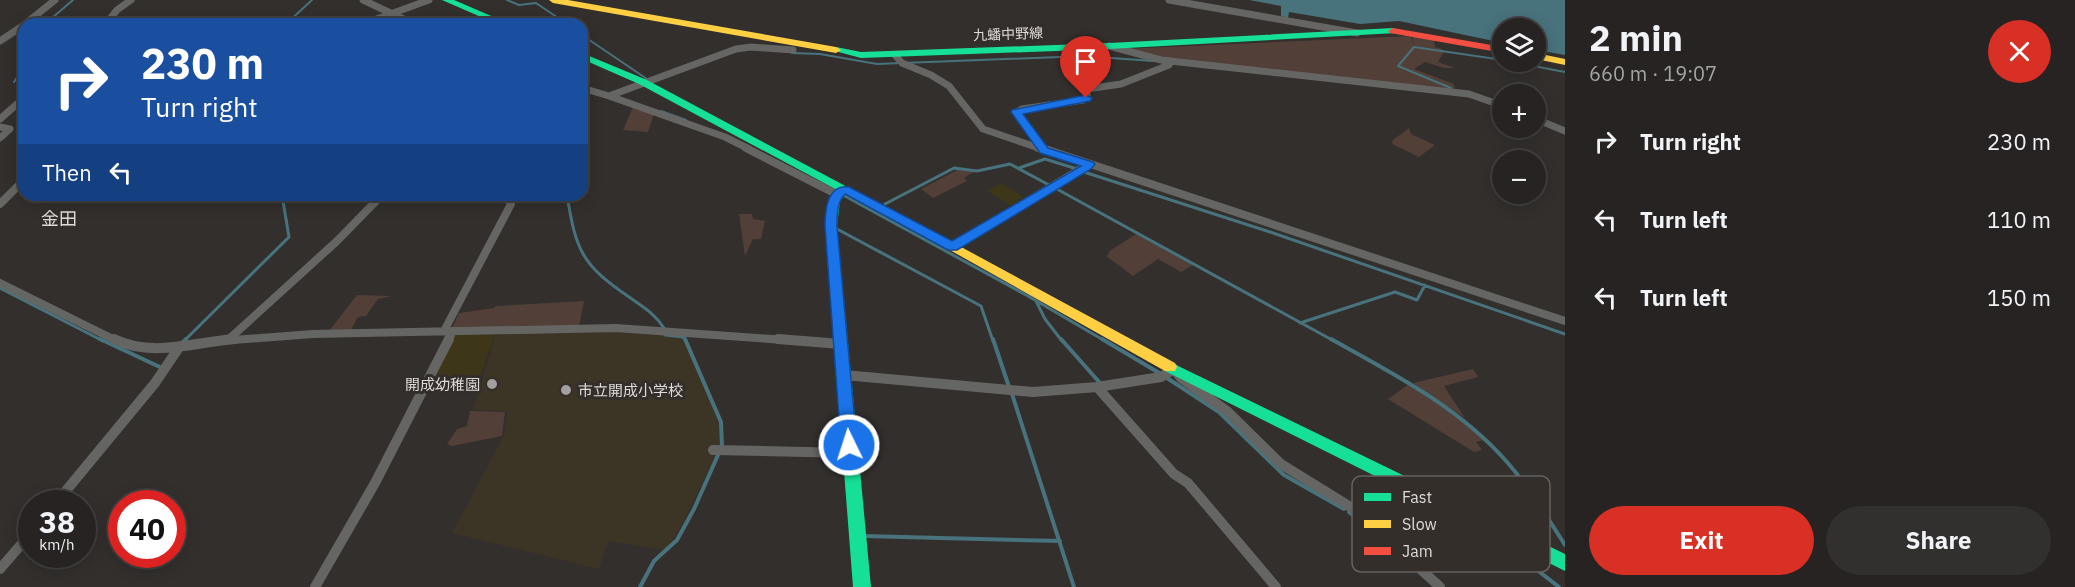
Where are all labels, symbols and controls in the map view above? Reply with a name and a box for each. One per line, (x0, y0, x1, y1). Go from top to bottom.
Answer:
text: 2 min (1589, 14, 1683, 61)
map controls (1492, 18, 1546, 204)
button: layers (1492, 18, 1546, 72)
button: close (1988, 20, 2051, 83)
street label: 九蟠中野線 (973, 24, 1043, 44)
text: 230 m (141, 36, 264, 91)
pin (1060, 36, 1111, 98)
icon: right (42, 42, 120, 120)
icon: arrive (1069, 45, 1102, 78)
text: 660 m · 19:07 (1589, 60, 1717, 87)
button: + (1492, 84, 1546, 138)
text: Turn right (141, 89, 258, 124)
icon: right (1589, 125, 1622, 158)
text: Turn right (1640, 127, 1741, 156)
text: 230 m (1987, 127, 2051, 156)
button: − (1492, 150, 1546, 204)
icon: left (104, 156, 137, 189)
text: Then (42, 158, 92, 187)
icon: left (1589, 203, 1622, 236)
text: Turn left (1640, 205, 1728, 234)
text: 110 m (1987, 205, 2051, 234)
district label: 金田 (41, 207, 77, 230)
icon: left (1589, 281, 1622, 314)
text: Turn left (1640, 283, 1728, 312)
text: 150 m (1987, 283, 2051, 312)
place label: 開成幼稚園 (405, 375, 480, 394)
marker: 開成幼稚園 (485, 377, 499, 391)
place label: 市立開成小学校 (578, 381, 683, 400)
marker: 市立開成小学校 (559, 383, 573, 397)
position arrow (817, 413, 881, 477)
legend (1352, 476, 1550, 572)
text: Fast (1402, 487, 1432, 507)
speed limit sign: 40 (108, 490, 186, 568)
text: 38 (39, 502, 75, 541)
button: Exit (1589, 506, 1814, 575)
button: Share (1826, 506, 2051, 575)
text: Slow (1402, 514, 1437, 534)
text: km/h (39, 535, 75, 554)
text: Jam (1402, 541, 1433, 561)

